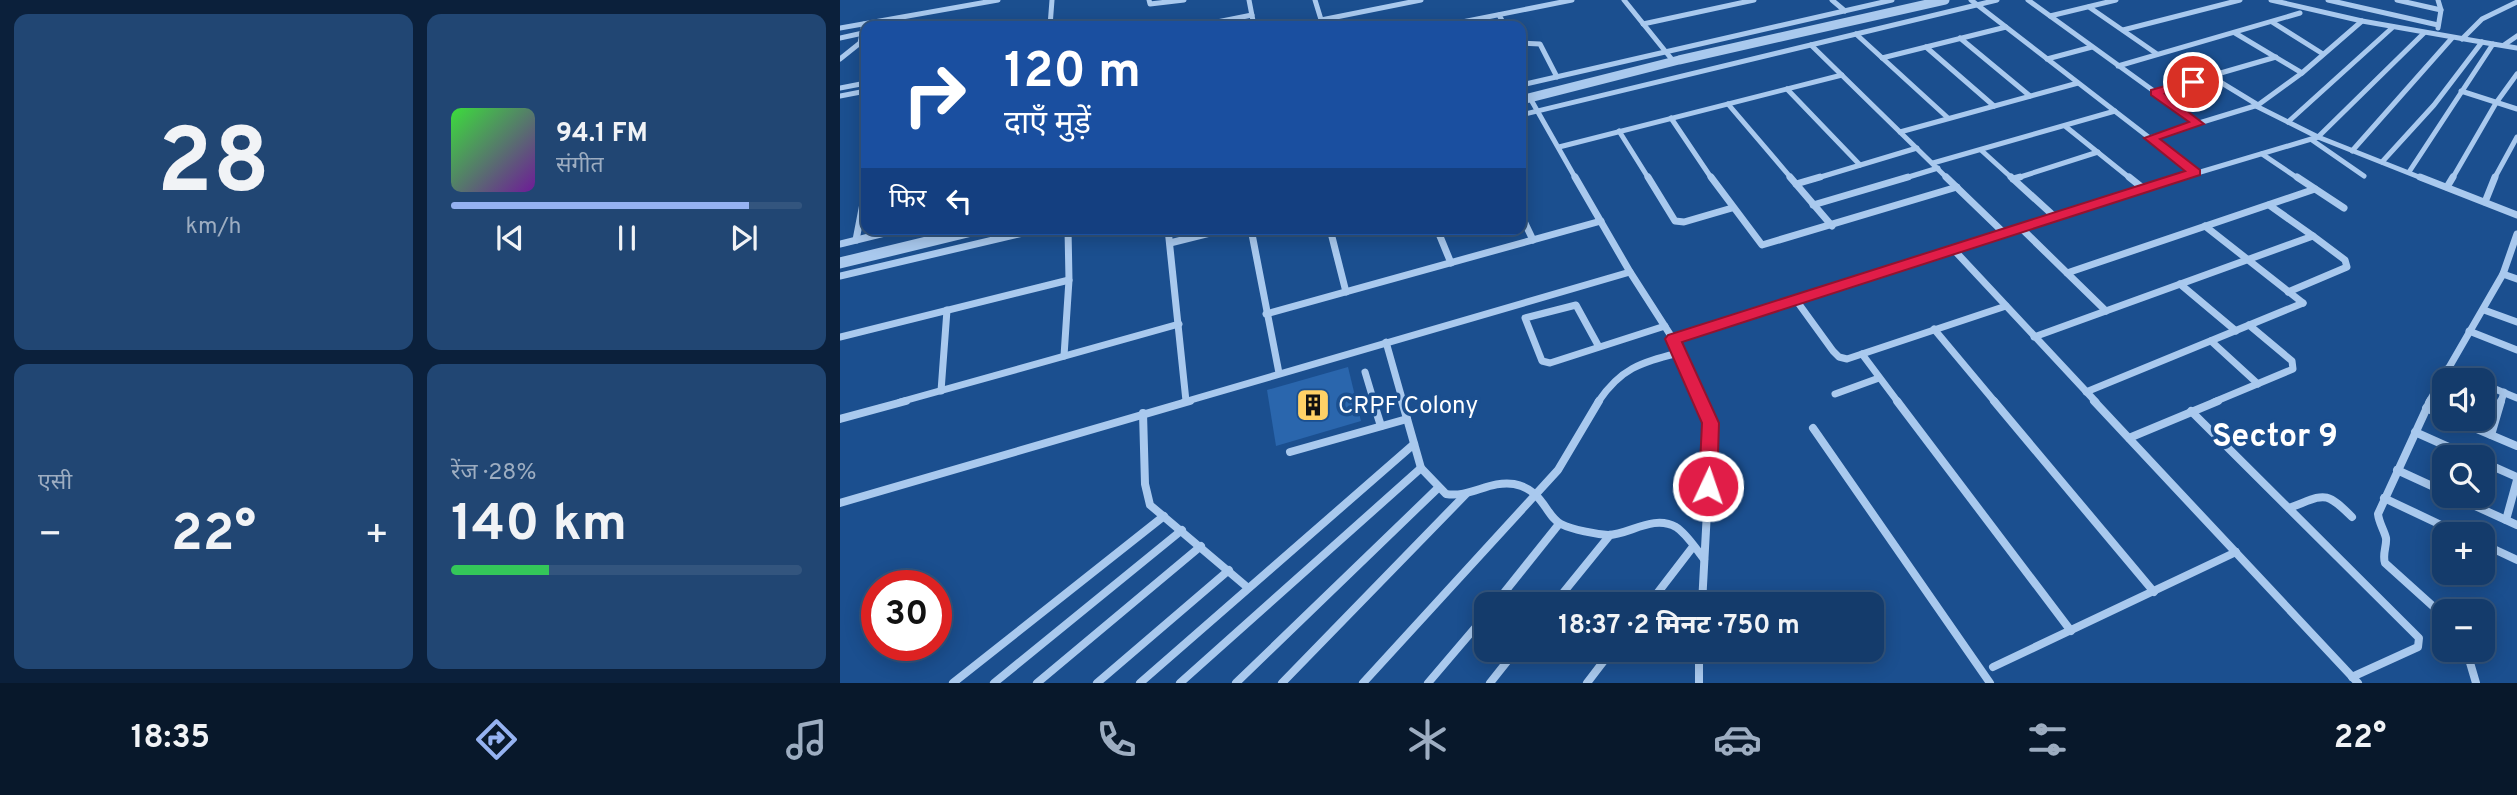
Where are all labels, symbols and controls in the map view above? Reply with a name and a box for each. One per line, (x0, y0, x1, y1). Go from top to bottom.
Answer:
text: 120 m (1004, 43, 1141, 105)
icon: right (889, 49, 980, 140)
pin (2163, 52, 2223, 112)
icon: arrive (2174, 63, 2212, 101)
text: दाएँ मुड़ें (1004, 105, 1091, 145)
text: 28 (157, 110, 270, 225)
text: 94.1 FM (556, 118, 648, 151)
text: संगीत (556, 152, 604, 181)
icon: left (940, 182, 978, 220)
text: फिर (889, 184, 926, 217)
text: km/h (186, 213, 241, 242)
icon: previous (491, 219, 529, 257)
icon: pause (608, 219, 646, 257)
icon: next (725, 219, 763, 257)
map controls (2432, 368, 2495, 662)
button: sound (2432, 368, 2495, 431)
building icon: CRPF Colony (1294, 386, 1332, 424)
place label: CRPF Colony (1338, 392, 1478, 422)
district label: Sector 9 (2212, 418, 2338, 458)
button: search (2432, 445, 2495, 508)
position arrow (1671, 449, 1745, 523)
text: रेंज · 28% (451, 459, 536, 488)
text: एसी (38, 469, 72, 498)
text: 140 km (451, 493, 627, 559)
text: 22° (171, 503, 256, 569)
text: − (38, 512, 63, 561)
text: + (364, 512, 389, 561)
button: + (2432, 522, 2495, 585)
speed limit sign: 30 (861, 570, 952, 661)
button: − (2432, 599, 2495, 662)
text: 18:37 · 2 मिनट · 750 m (1558, 610, 1800, 643)
icon: directions (472, 715, 521, 764)
icon: music (782, 715, 831, 764)
icon: phone (1092, 715, 1141, 764)
icon: climate (1403, 715, 1452, 764)
icon: car (1713, 715, 1762, 764)
icon: filters (2023, 715, 2072, 764)
text: 18:35 (131, 719, 210, 759)
text: 22° (2334, 719, 2386, 759)

